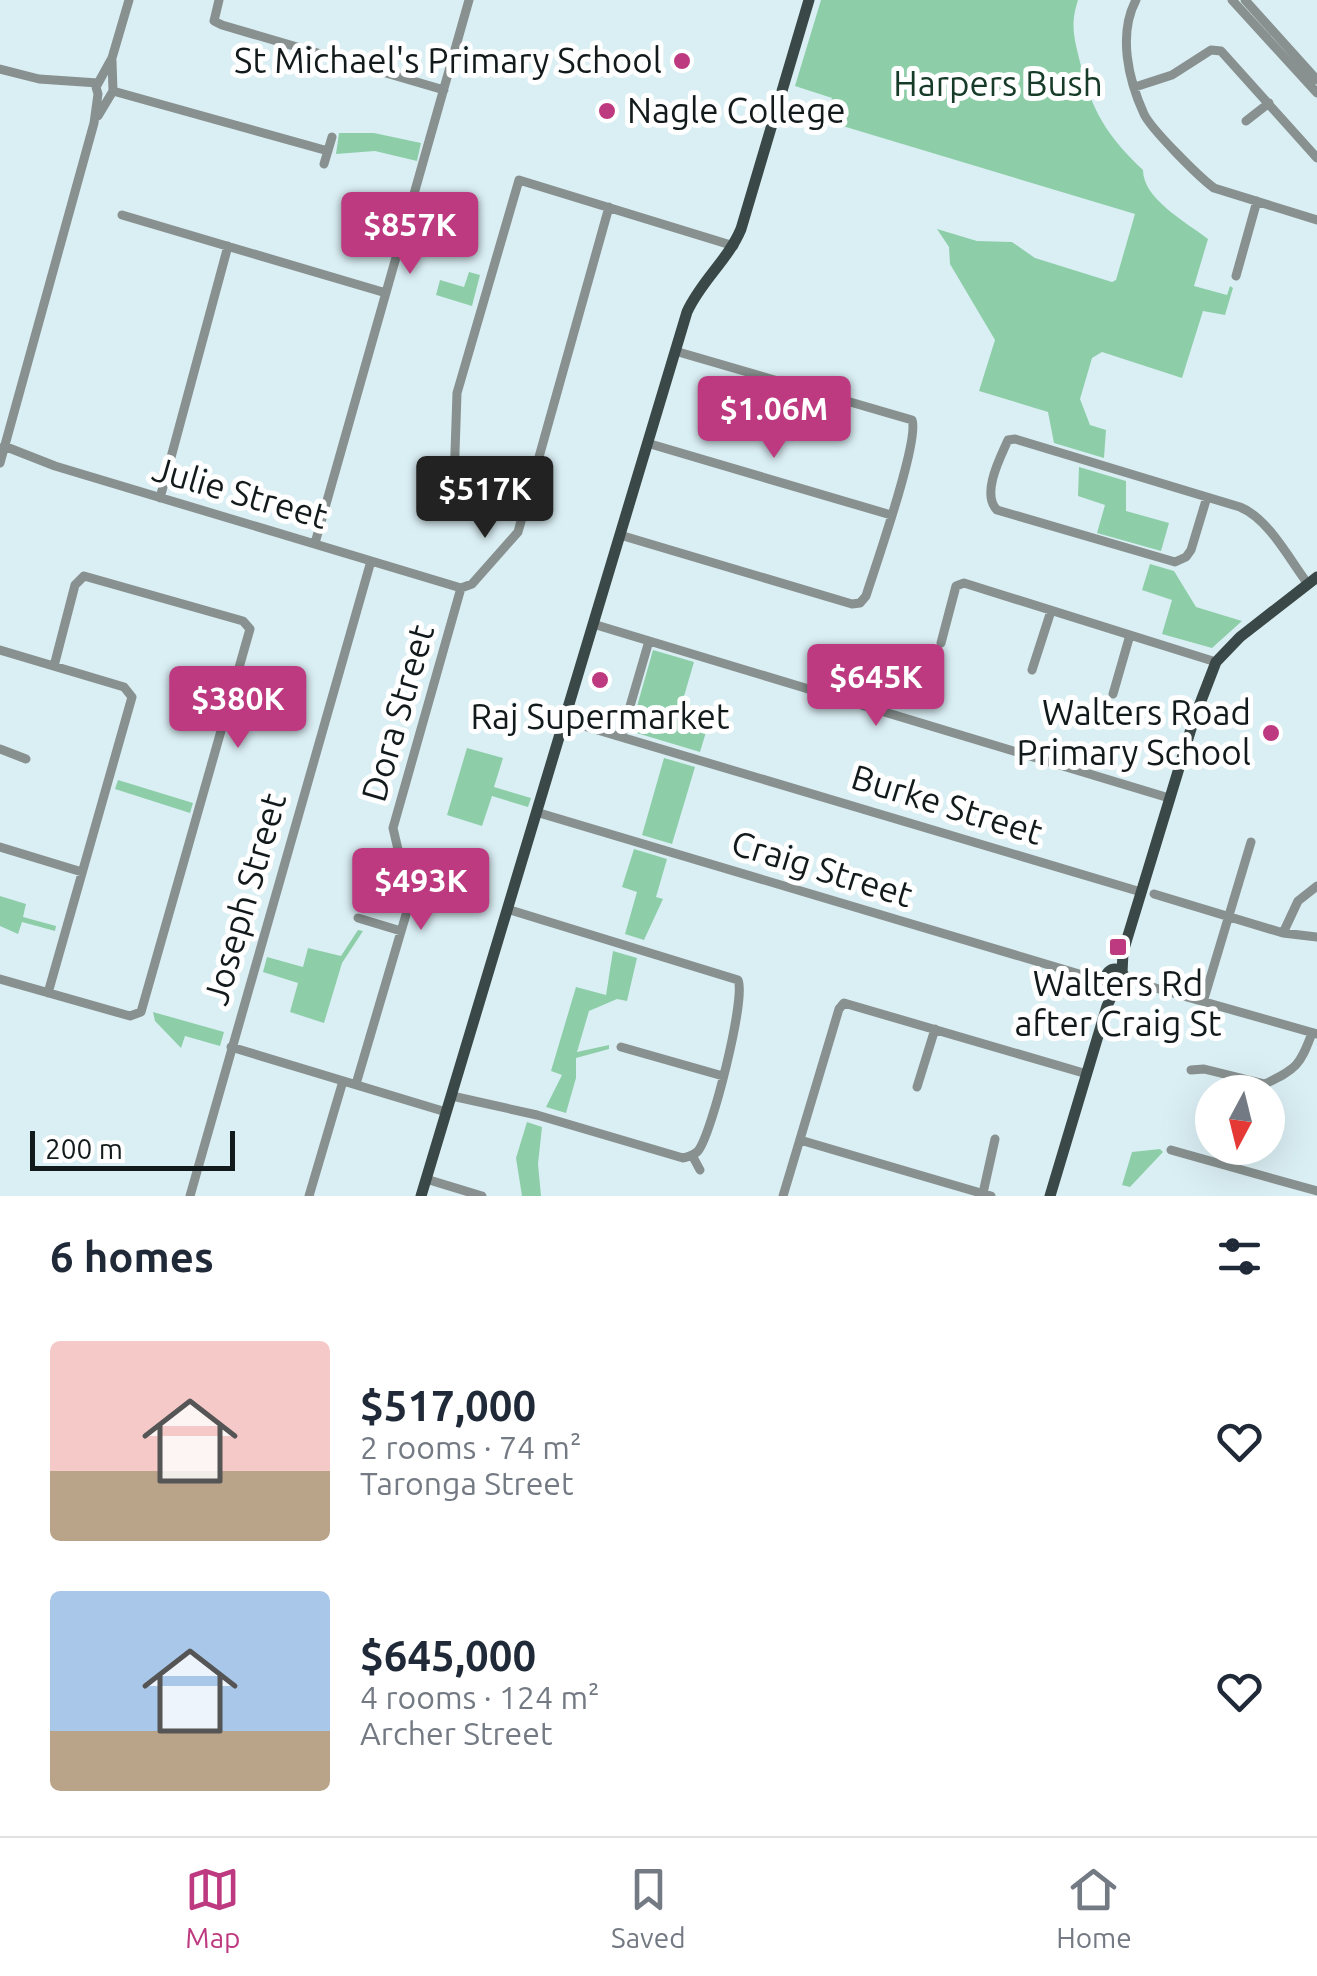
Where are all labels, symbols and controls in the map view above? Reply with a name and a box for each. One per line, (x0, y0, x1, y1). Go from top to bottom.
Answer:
place label: St Michael's Primary School (234, 40, 662, 80)
marker: St Michael's Primary School (671, 50, 693, 72)
park label: Harpers Bush (893, 63, 1103, 103)
place label: Nagle College (627, 90, 846, 130)
marker: Nagle College (596, 100, 618, 122)
pin: $857K (340, 192, 480, 277)
text: $857K (363, 206, 457, 242)
pin: $1.06M (693, 376, 855, 461)
text: $1.06M (720, 390, 828, 426)
street label: Julie Street (148, 448, 333, 536)
pin: $517K (415, 456, 555, 541)
text: $517K (438, 470, 532, 506)
street label: Dora Street (353, 619, 441, 806)
pin: $645K (806, 644, 946, 729)
text: $645K (829, 658, 923, 694)
pin: $380K (168, 666, 308, 751)
marker: Raj Supermarket (589, 669, 611, 691)
text: $380K (191, 680, 285, 716)
place label: Walters Road Primary School (1016, 692, 1251, 772)
place label: Raj Supermarket (470, 696, 730, 736)
marker: Walters Road Primary School (1260, 722, 1282, 744)
street label: Burke Street (847, 756, 1048, 852)
street label: Joseph Street (195, 788, 293, 1009)
street label: Craig Street (727, 822, 918, 915)
pin: $493K (351, 848, 491, 933)
text: $493K (374, 862, 468, 898)
marker: Walters Rd after Craig St (1107, 936, 1129, 958)
place label: Walters Rd after Craig St (1014, 963, 1222, 1043)
north arrow (1195, 1075, 1285, 1165)
map controls (1195, 1075, 1285, 1165)
scale bar (30, 1126, 235, 1170)
text: 200 m (45, 1133, 123, 1164)
icon: filters (1212, 1229, 1267, 1284)
text: 6 homes (50, 1233, 214, 1280)
icon: home (130, 1381, 250, 1501)
text: $517,000 (360, 1382, 536, 1429)
icon: heart (1212, 1414, 1267, 1469)
text: 2 rooms · 74 m² (360, 1429, 581, 1465)
text: Taronga Street (360, 1465, 574, 1501)
icon: home (130, 1631, 250, 1751)
text: $645,000 (360, 1632, 536, 1679)
icon: heart (1212, 1664, 1267, 1719)
text: 4 rooms · 124 m² (360, 1679, 600, 1715)
text: Archer Street (360, 1715, 553, 1751)
tab: Map (185, 1862, 240, 1953)
tab: Saved (611, 1862, 686, 1953)
tab: Home (1056, 1862, 1132, 1953)

